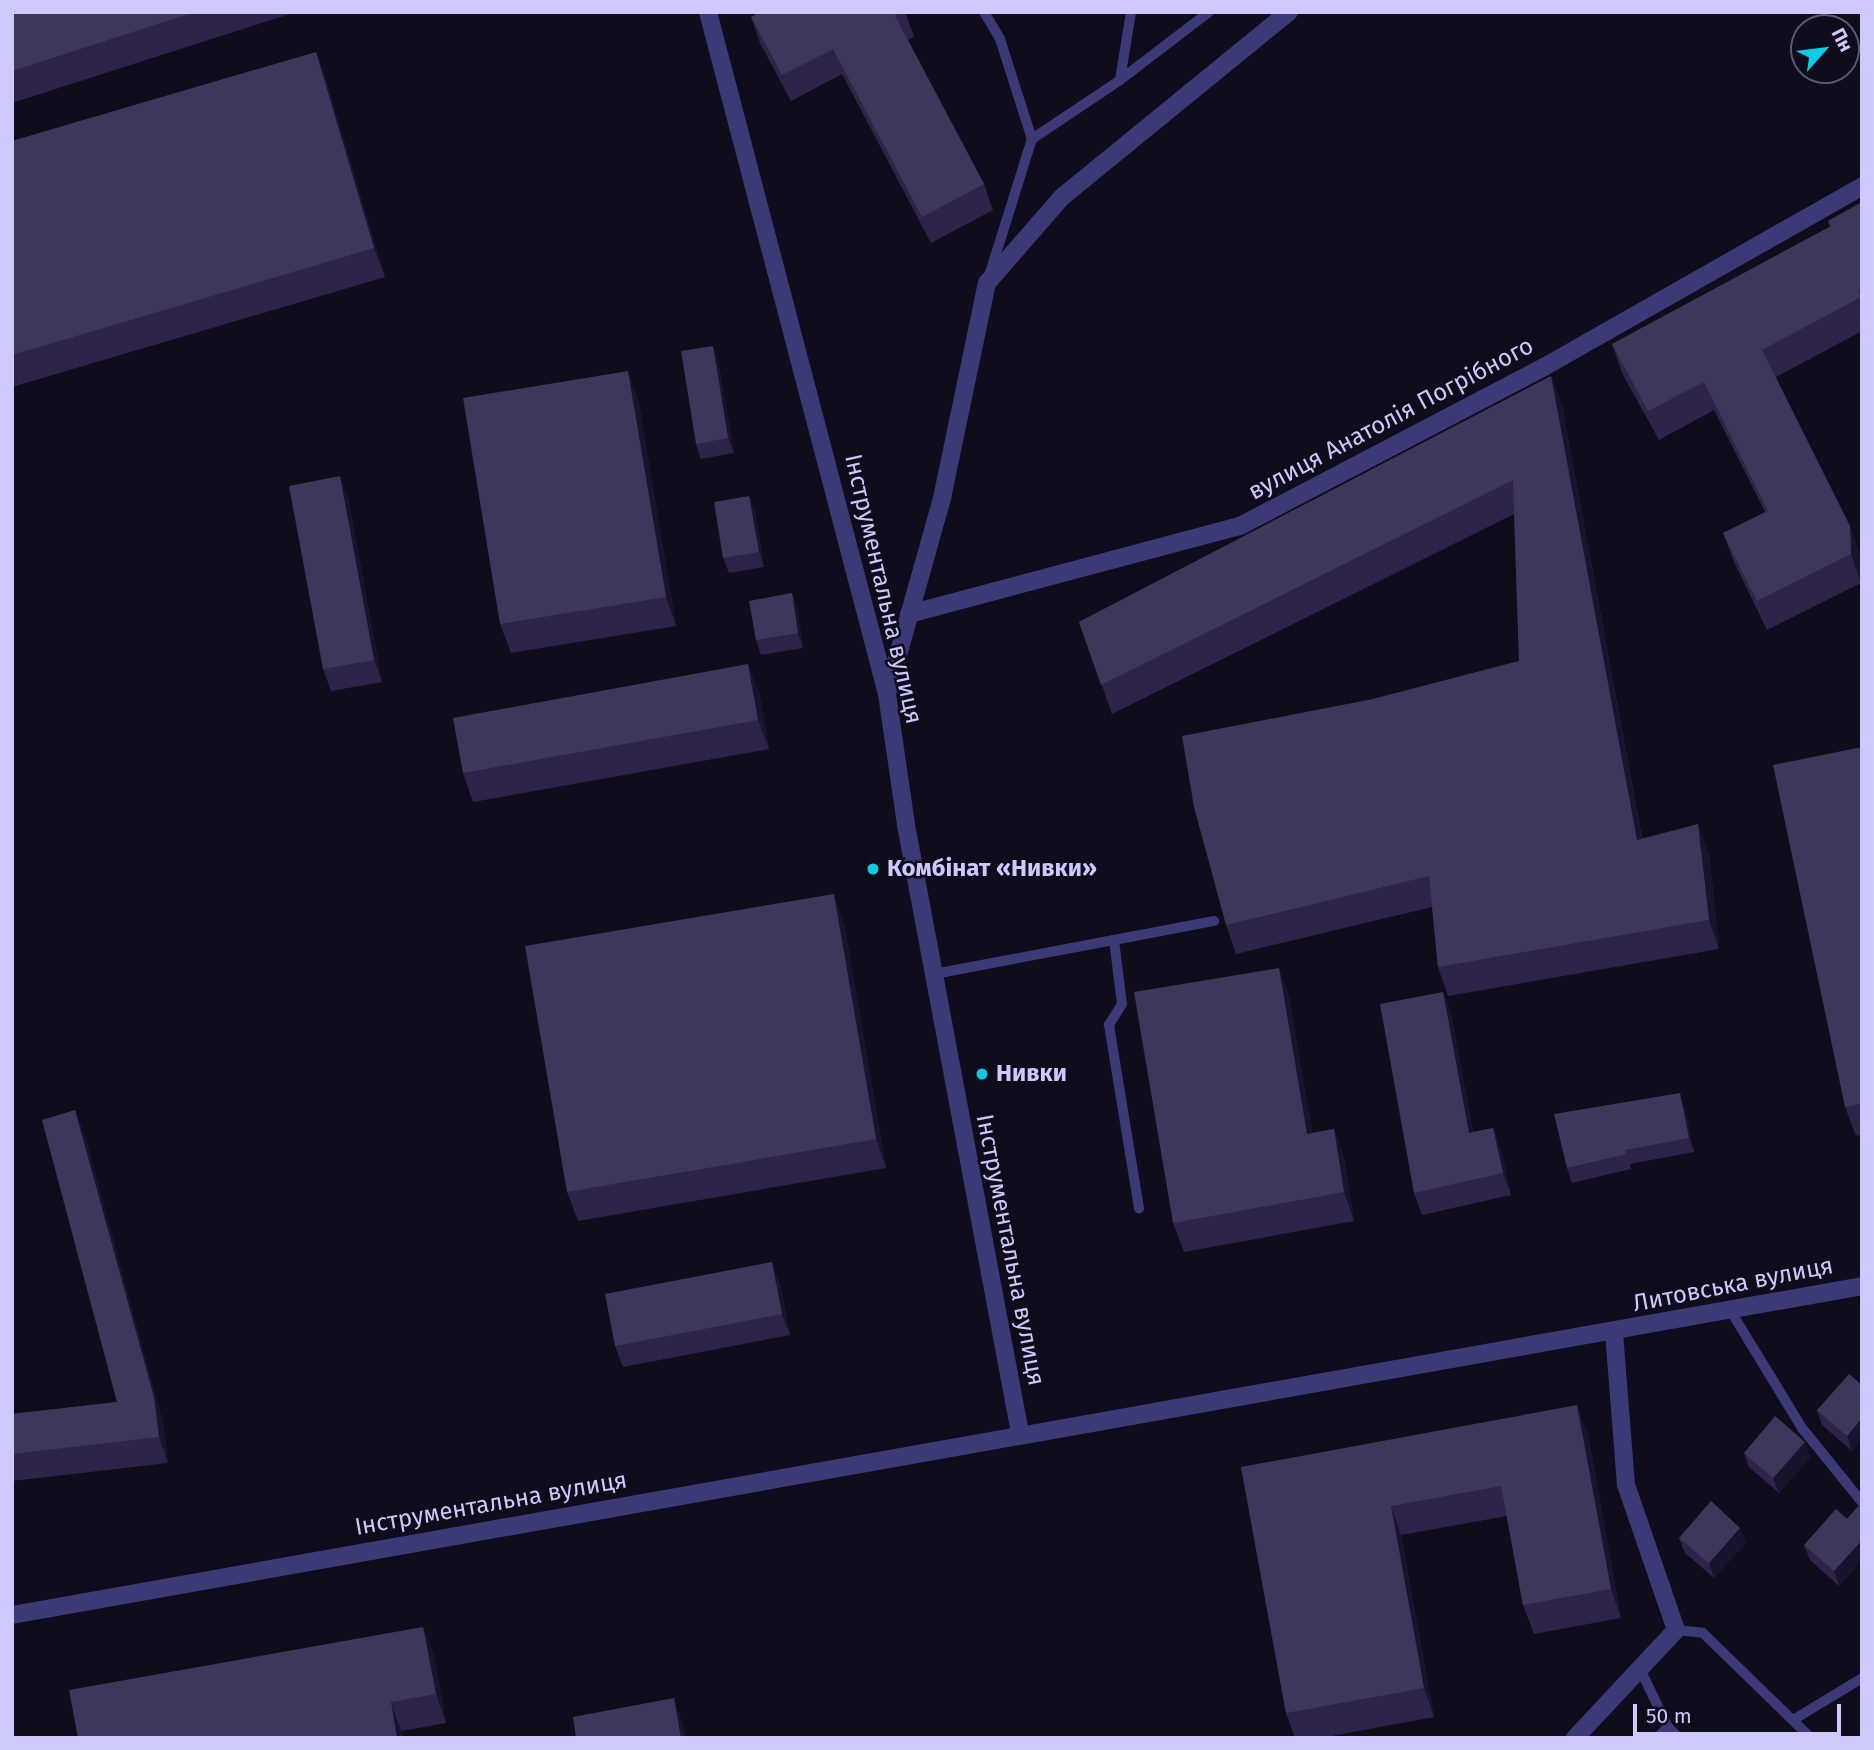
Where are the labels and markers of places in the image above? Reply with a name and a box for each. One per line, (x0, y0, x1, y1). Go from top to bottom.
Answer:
place label: Комбінат «Нивки» (887, 855, 1097, 883)
marker: Комбінат «Нивки» (865, 861, 881, 877)
place label: Нивки (996, 1060, 1067, 1088)
marker: Нивки (974, 1066, 990, 1082)

